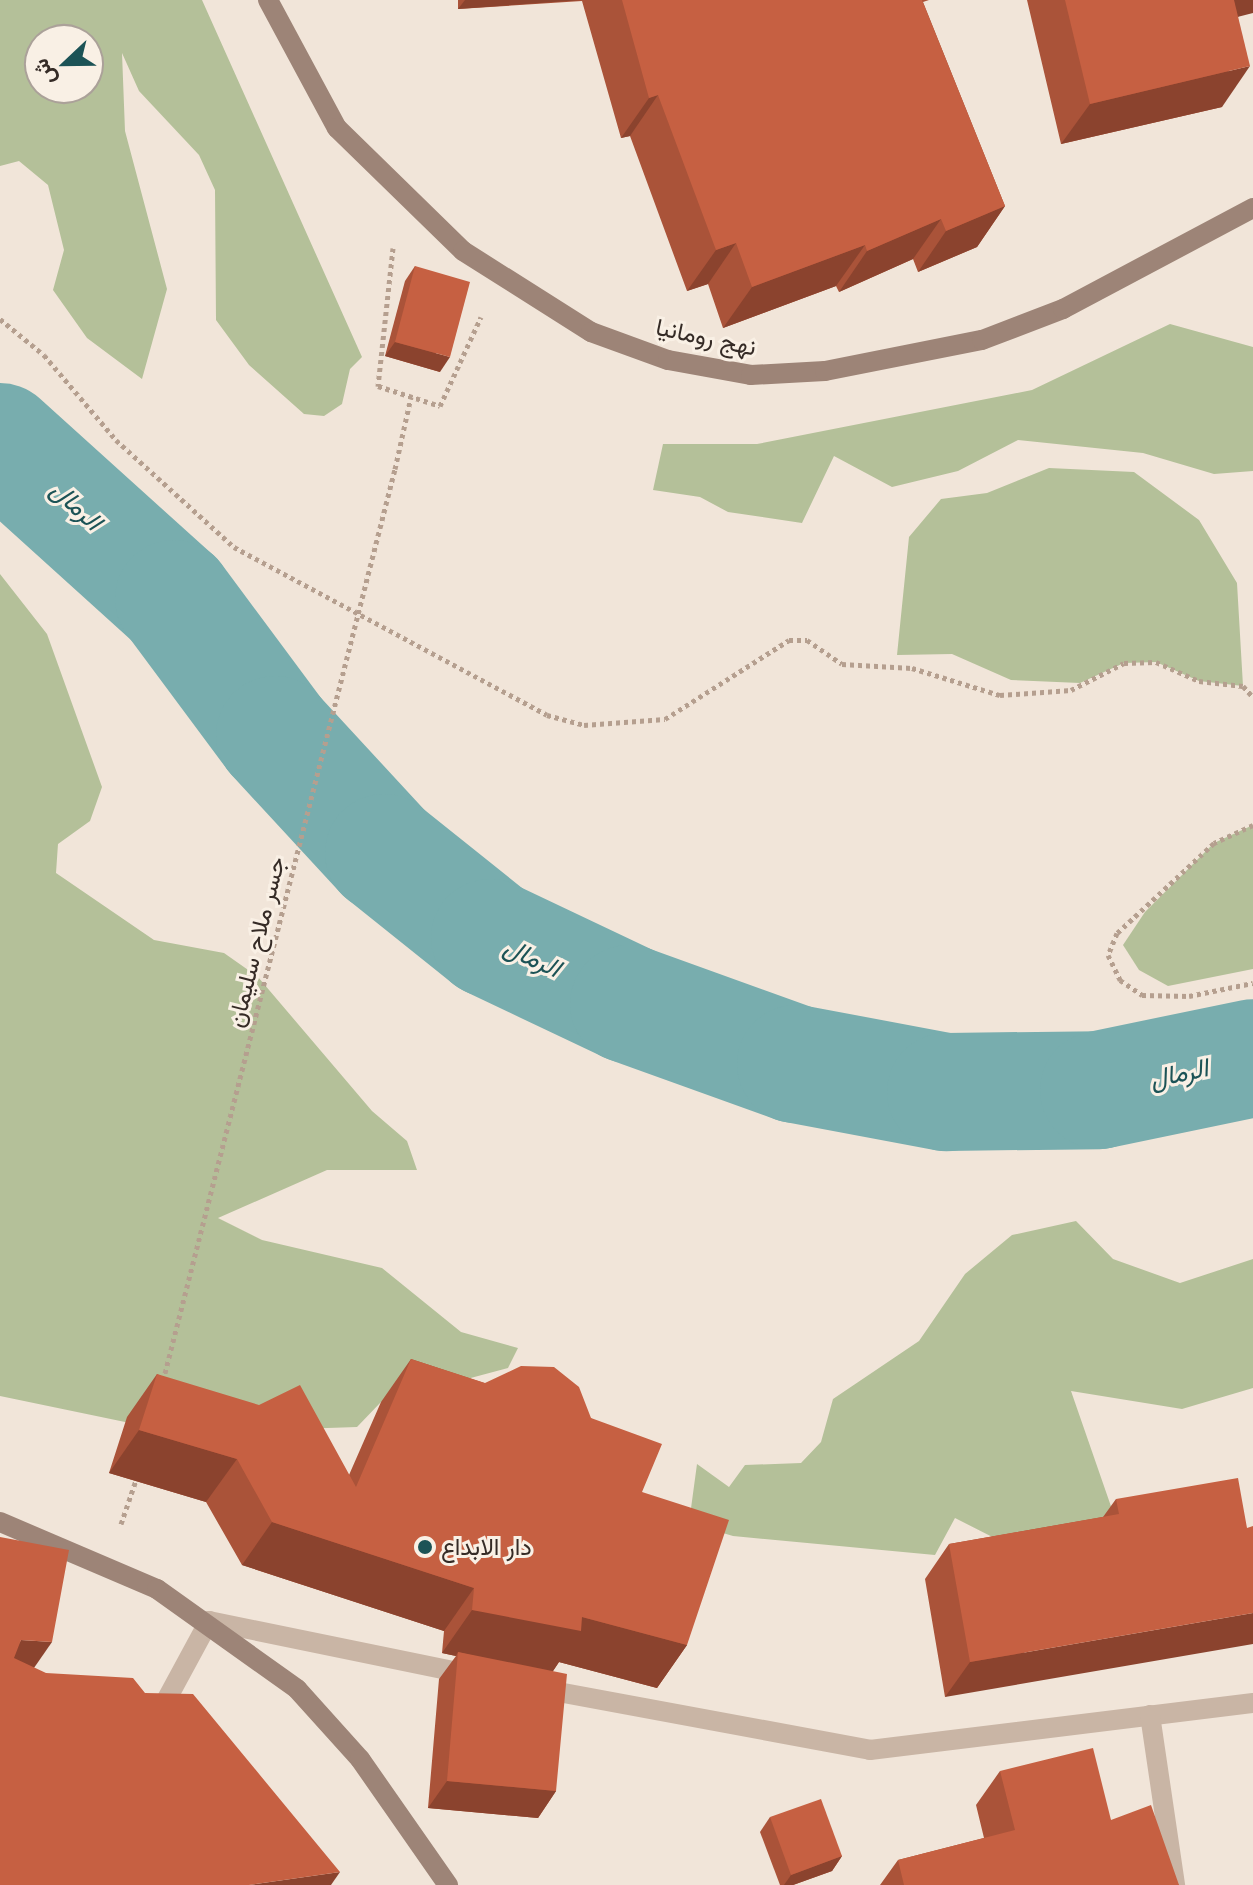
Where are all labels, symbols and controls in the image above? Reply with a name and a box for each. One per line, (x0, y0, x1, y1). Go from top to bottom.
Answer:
north arrow (24, 24, 104, 104)
text: ش (24, 54, 63, 90)
street label: نهج رومانيا (653, 312, 759, 362)
water label: الرمال (44, 475, 108, 537)
street label: جسر ملاح سليمان (221, 854, 291, 1030)
water label: الرمال (499, 931, 565, 985)
water label: الرمال (1147, 1053, 1211, 1095)
place label: دار الابداع (441, 1533, 532, 1561)
marker: دار الابداع (416, 1538, 434, 1556)

